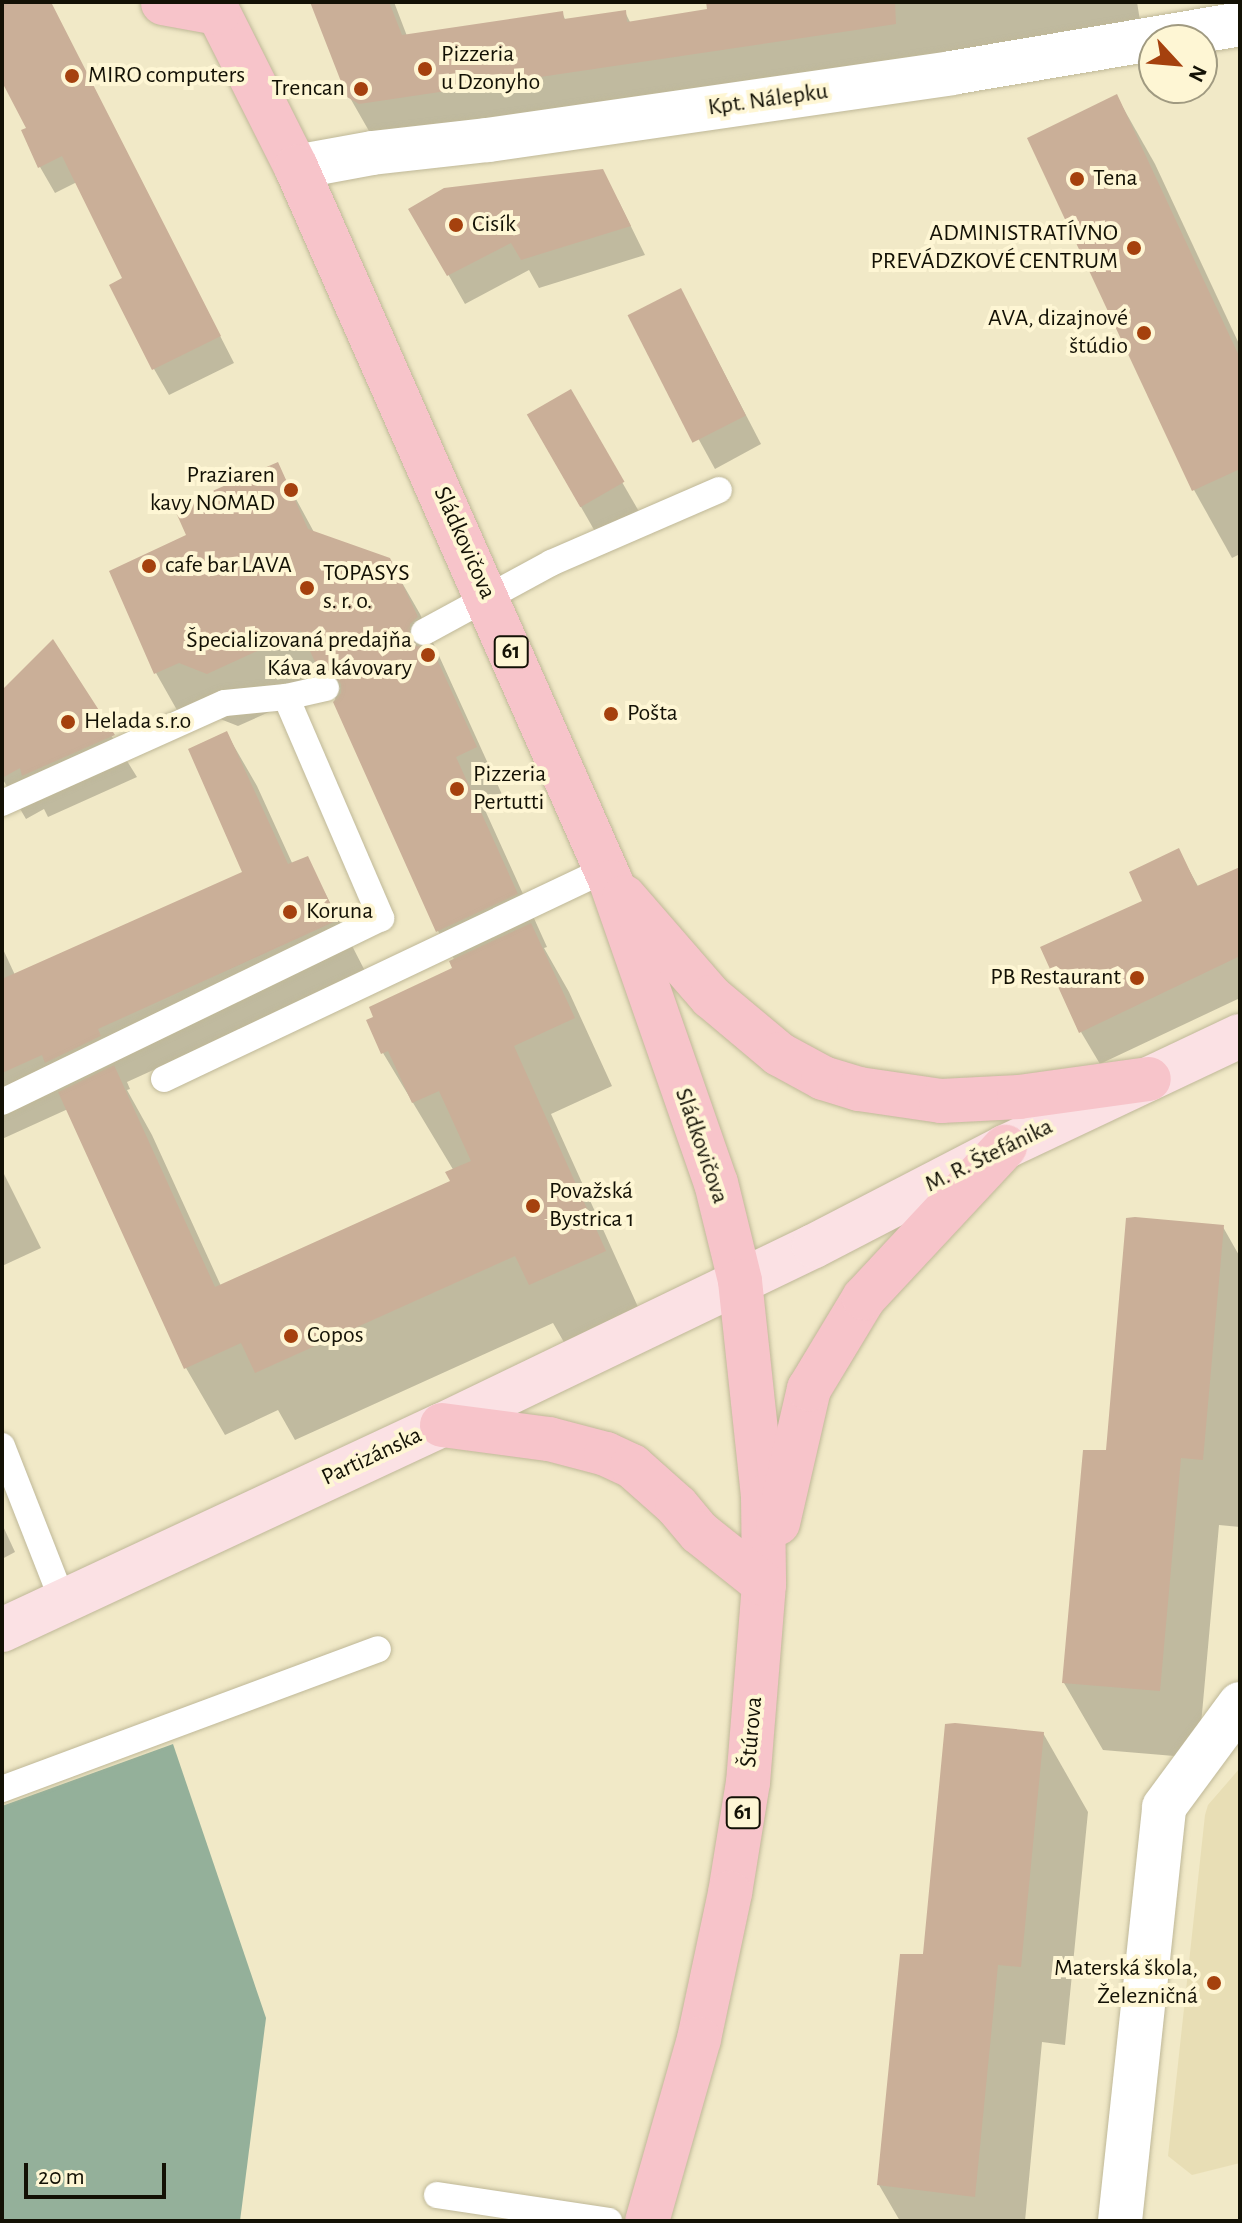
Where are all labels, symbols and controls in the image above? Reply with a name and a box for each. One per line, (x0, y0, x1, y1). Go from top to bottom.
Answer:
north arrow (1138, 24, 1218, 104)
place label: Pizzeria u Dzonyho (441, 41, 540, 97)
marker: Pizzeria u Dzonyho (416, 60, 434, 78)
place label: MIRO computers (88, 62, 245, 90)
text: N (1185, 62, 1211, 85)
marker: MIRO computers (63, 67, 81, 85)
place label: Trencan (271, 75, 345, 103)
street label: Kpt. Nálepku (706, 77, 830, 123)
marker: Trencan (352, 80, 370, 98)
place label: Tena (1093, 165, 1138, 193)
marker: Tena (1068, 170, 1086, 188)
place label: Cisík (472, 211, 516, 239)
marker: Cisík (447, 216, 465, 234)
place label: ADMINISTRATÍVNO PREVÁDZKOVÉ CENTRUM (870, 220, 1118, 276)
marker: ADMINISTRATÍVNO PREVÁDZKOVÉ CENTRUM (1125, 239, 1143, 257)
place label: AVA, dizajnové štúdio (988, 305, 1128, 361)
marker: AVA, dizajnové štúdio (1135, 324, 1153, 342)
place label: Praziaren kavy NOMAD (150, 462, 275, 518)
marker: Praziaren kavy NOMAD (282, 481, 300, 499)
street label: Sládkovičova (426, 482, 502, 604)
place label: cafe bar LAVA (165, 552, 292, 580)
marker: cafe bar LAVA (140, 557, 158, 575)
place label: TOPASYS s. r. o. (323, 560, 410, 616)
marker: TOPASYS s. r. o. (298, 579, 316, 597)
place label: Špecializovaná predajňa Káva a kávovary (186, 627, 412, 683)
road number: 61 (493, 634, 529, 670)
marker: Špecializovaná predajňa Káva a kávovary (419, 646, 437, 664)
place label: Pošta (627, 700, 678, 728)
marker: Pošta (602, 705, 620, 723)
place label: Helada s.r.o (84, 708, 191, 736)
marker: Helada s.r.o (59, 713, 77, 731)
place label: Pizzeria Pertutti (473, 761, 546, 817)
marker: Pizzeria Pertutti (448, 780, 466, 798)
place label: Koruna (306, 898, 373, 926)
marker: Koruna (281, 903, 299, 921)
place label: PB Restaurant (990, 964, 1121, 992)
marker: PB Restaurant (1128, 969, 1146, 987)
street label: Sládkovičova (668, 1085, 734, 1207)
street label: M. R. Štefánika (920, 1113, 1058, 1199)
place label: Považská Bystrica 1 (549, 1178, 635, 1234)
marker: Považská Bystrica 1 (524, 1197, 542, 1215)
place label: Copos (307, 1322, 364, 1350)
marker: Copos (282, 1327, 300, 1345)
street label: Partizánska (317, 1421, 427, 1493)
street label: Štúrova (735, 1695, 769, 1769)
road number: 61 (725, 1795, 761, 1831)
place label: Materská škola, Železničná (1054, 1955, 1198, 2011)
marker: Materská škola, Železničná (1205, 1974, 1223, 1992)
scale bar (28, 2147, 170, 2197)
text: 20 m (38, 2165, 85, 2189)

